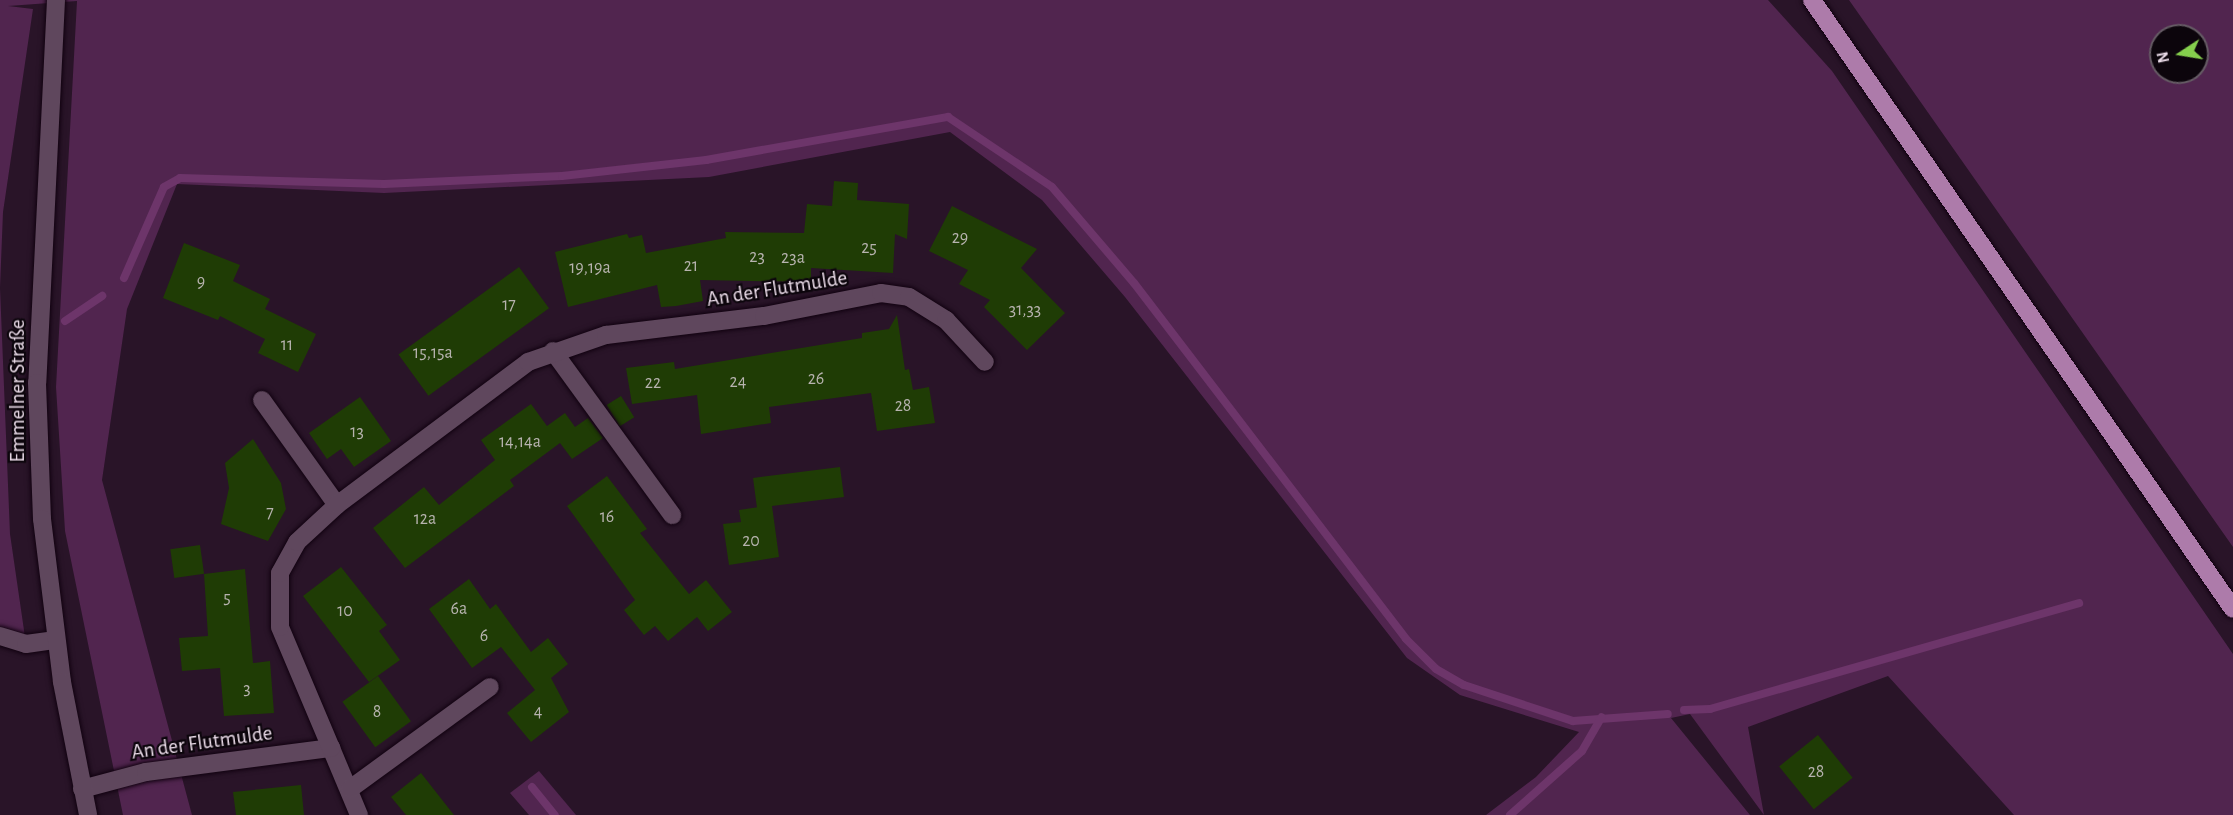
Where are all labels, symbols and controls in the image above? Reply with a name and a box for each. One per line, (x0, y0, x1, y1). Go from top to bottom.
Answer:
north arrow (2149, 24, 2209, 84)
text: N (2154, 50, 2172, 64)
house number: 29 (952, 227, 968, 249)
house number: 25 (861, 237, 877, 259)
house number: 23 (749, 246, 765, 268)
house number: 23a (781, 247, 805, 269)
house number: 21 (684, 255, 698, 277)
house number: 19,19a (569, 257, 611, 279)
street label: An der Flutmulde (705, 265, 849, 313)
house number: 9 (197, 271, 205, 293)
house number: 17 (502, 294, 516, 316)
house number: 31,33 (1009, 299, 1041, 321)
street label: Emmelner Straße (5, 319, 31, 463)
house number: 11 (281, 334, 293, 356)
house number: 15,15a (413, 342, 453, 364)
house number: 26 (808, 368, 824, 390)
house number: 24 (730, 371, 746, 393)
house number: 22 (645, 372, 661, 394)
house number: 28 (895, 395, 911, 417)
house number: 13 (350, 421, 364, 443)
house number: 14,14a (499, 431, 541, 453)
house number: 7 (266, 502, 274, 524)
house number: 16 (600, 506, 614, 528)
house number: 12a (414, 508, 436, 530)
house number: 20 (742, 530, 760, 552)
house number: 5 (223, 587, 231, 609)
house number: 6a (451, 598, 467, 620)
house number: 10 (337, 600, 353, 622)
house number: 6 (480, 625, 488, 647)
house number: 3 (243, 678, 251, 700)
house number: 8 (373, 701, 381, 723)
house number: 4 (534, 701, 542, 723)
street label: An der Flutmulde (130, 721, 274, 765)
house number: 28 (1808, 761, 1824, 783)

